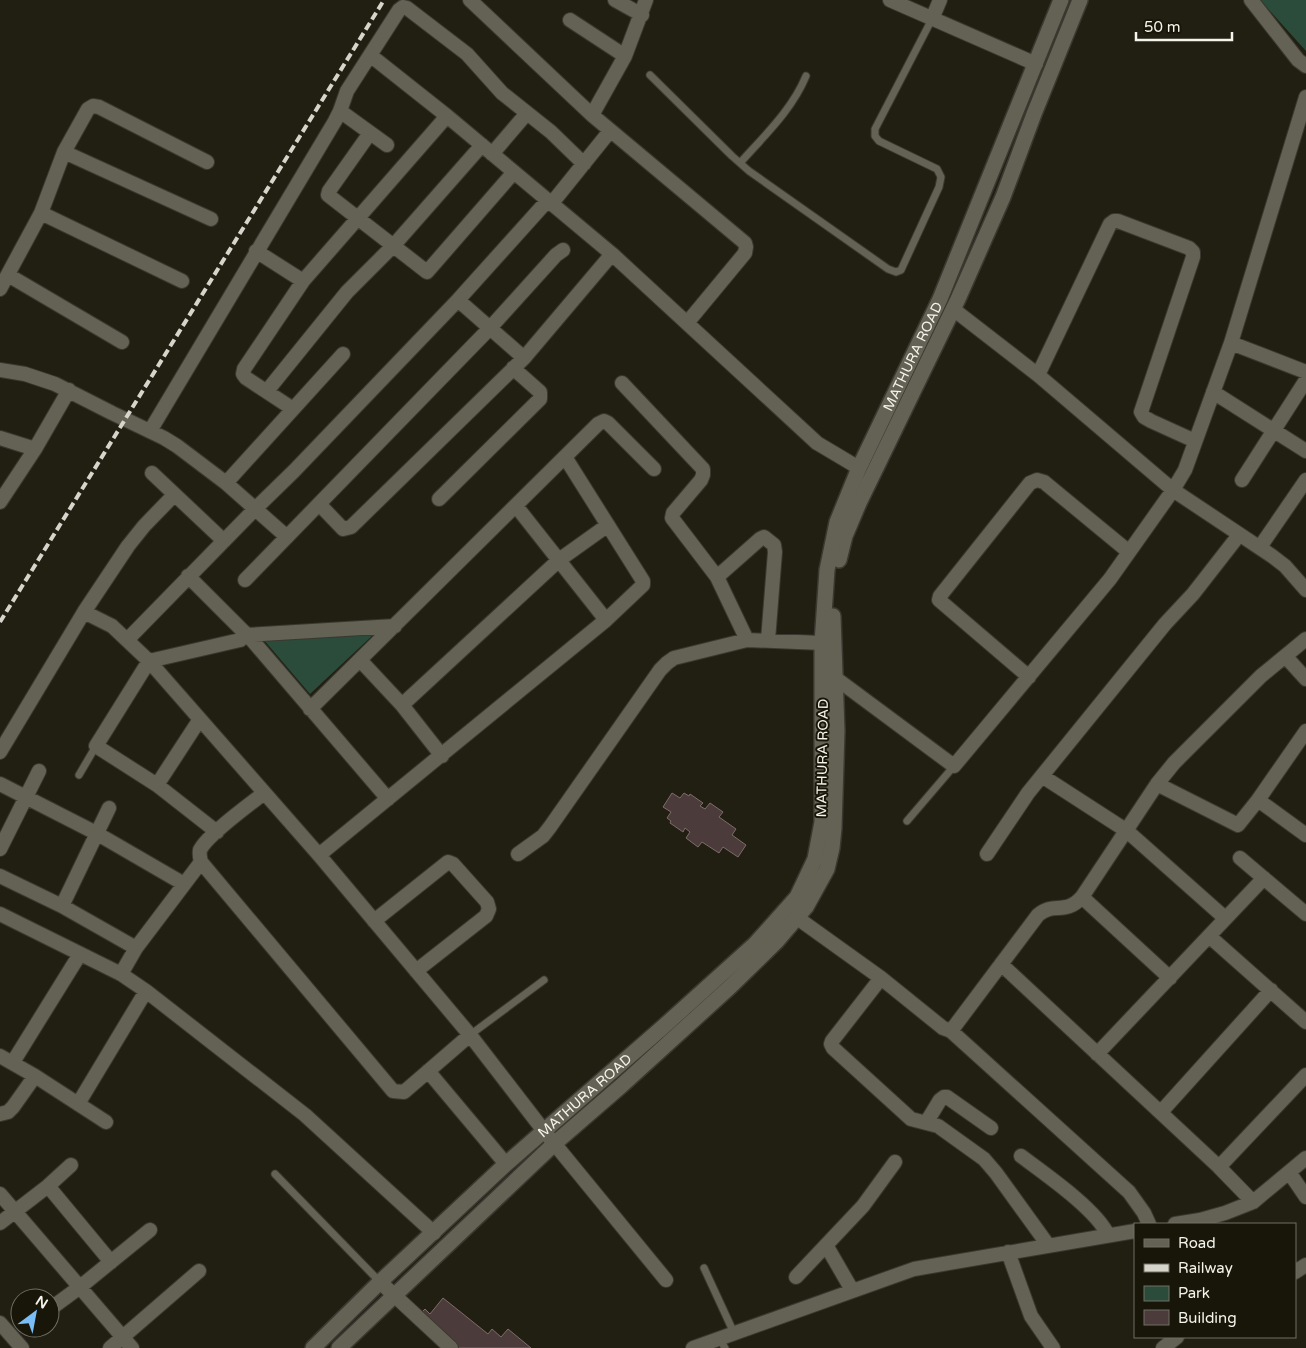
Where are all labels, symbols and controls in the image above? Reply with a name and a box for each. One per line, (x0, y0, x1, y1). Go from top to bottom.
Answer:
scale bar (1136, 10, 1232, 42)
text: 50 m (1144, 18, 1181, 36)
street label: MATHURA ROAD (880, 299, 946, 414)
street label: MATHURA ROAD (813, 698, 832, 818)
street label: MATHURA ROAD (535, 1050, 635, 1141)
legend (1134, 1223, 1296, 1338)
text: Road (1178, 1234, 1216, 1252)
text: Railway (1178, 1259, 1233, 1277)
text: Park (1178, 1284, 1210, 1302)
north arrow (10, 1288, 60, 1338)
text: N (32, 1292, 51, 1313)
text: Building (1178, 1309, 1237, 1327)

